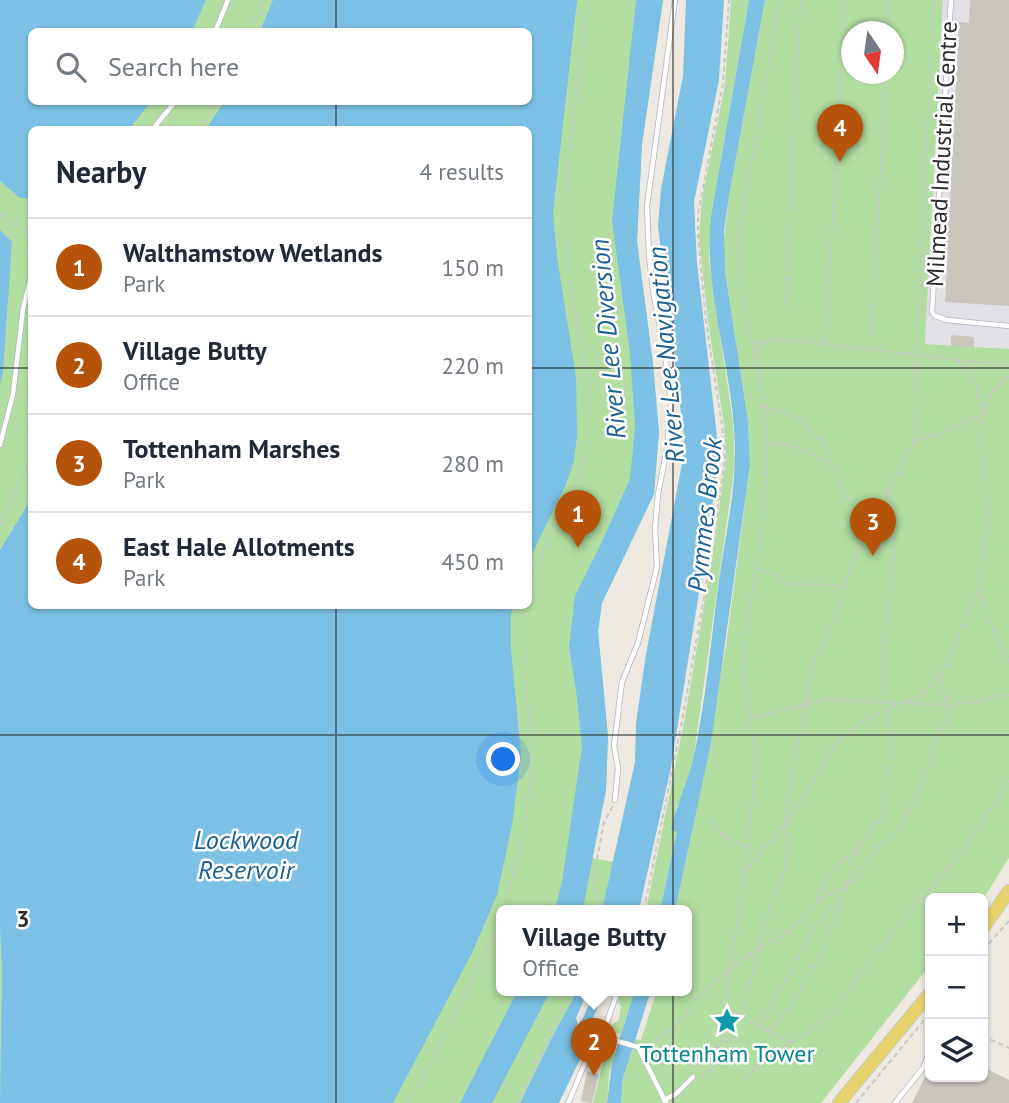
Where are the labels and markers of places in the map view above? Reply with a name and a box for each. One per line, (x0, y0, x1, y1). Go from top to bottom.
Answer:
pin: 4 (817, 104, 863, 162)
pin: 1 (555, 490, 601, 548)
pin: 3 (850, 498, 896, 556)
place icon: Tottenham Tower (712, 1006, 742, 1036)
pin: 2 (571, 1018, 617, 1076)
place label: Tottenham Tower (639, 1038, 815, 1069)

